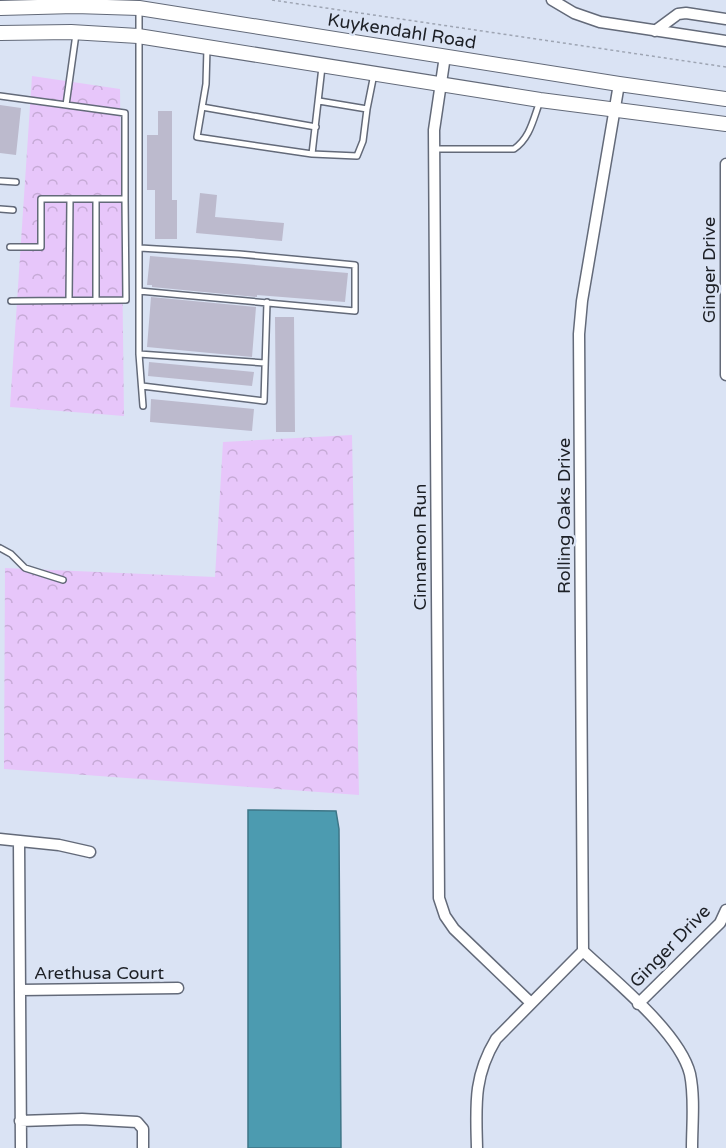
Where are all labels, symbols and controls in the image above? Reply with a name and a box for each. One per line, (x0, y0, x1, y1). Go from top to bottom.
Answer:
street label: Kuykendahl Road (326, 8, 478, 54)
street label: Ginger Drive (698, 217, 720, 323)
street label: Rolling Oaks Drive (553, 438, 575, 594)
street label: Cinnamon Run (409, 484, 431, 610)
street label: Ginger Drive (625, 900, 715, 992)
street label: Arethusa Court (34, 962, 164, 984)

